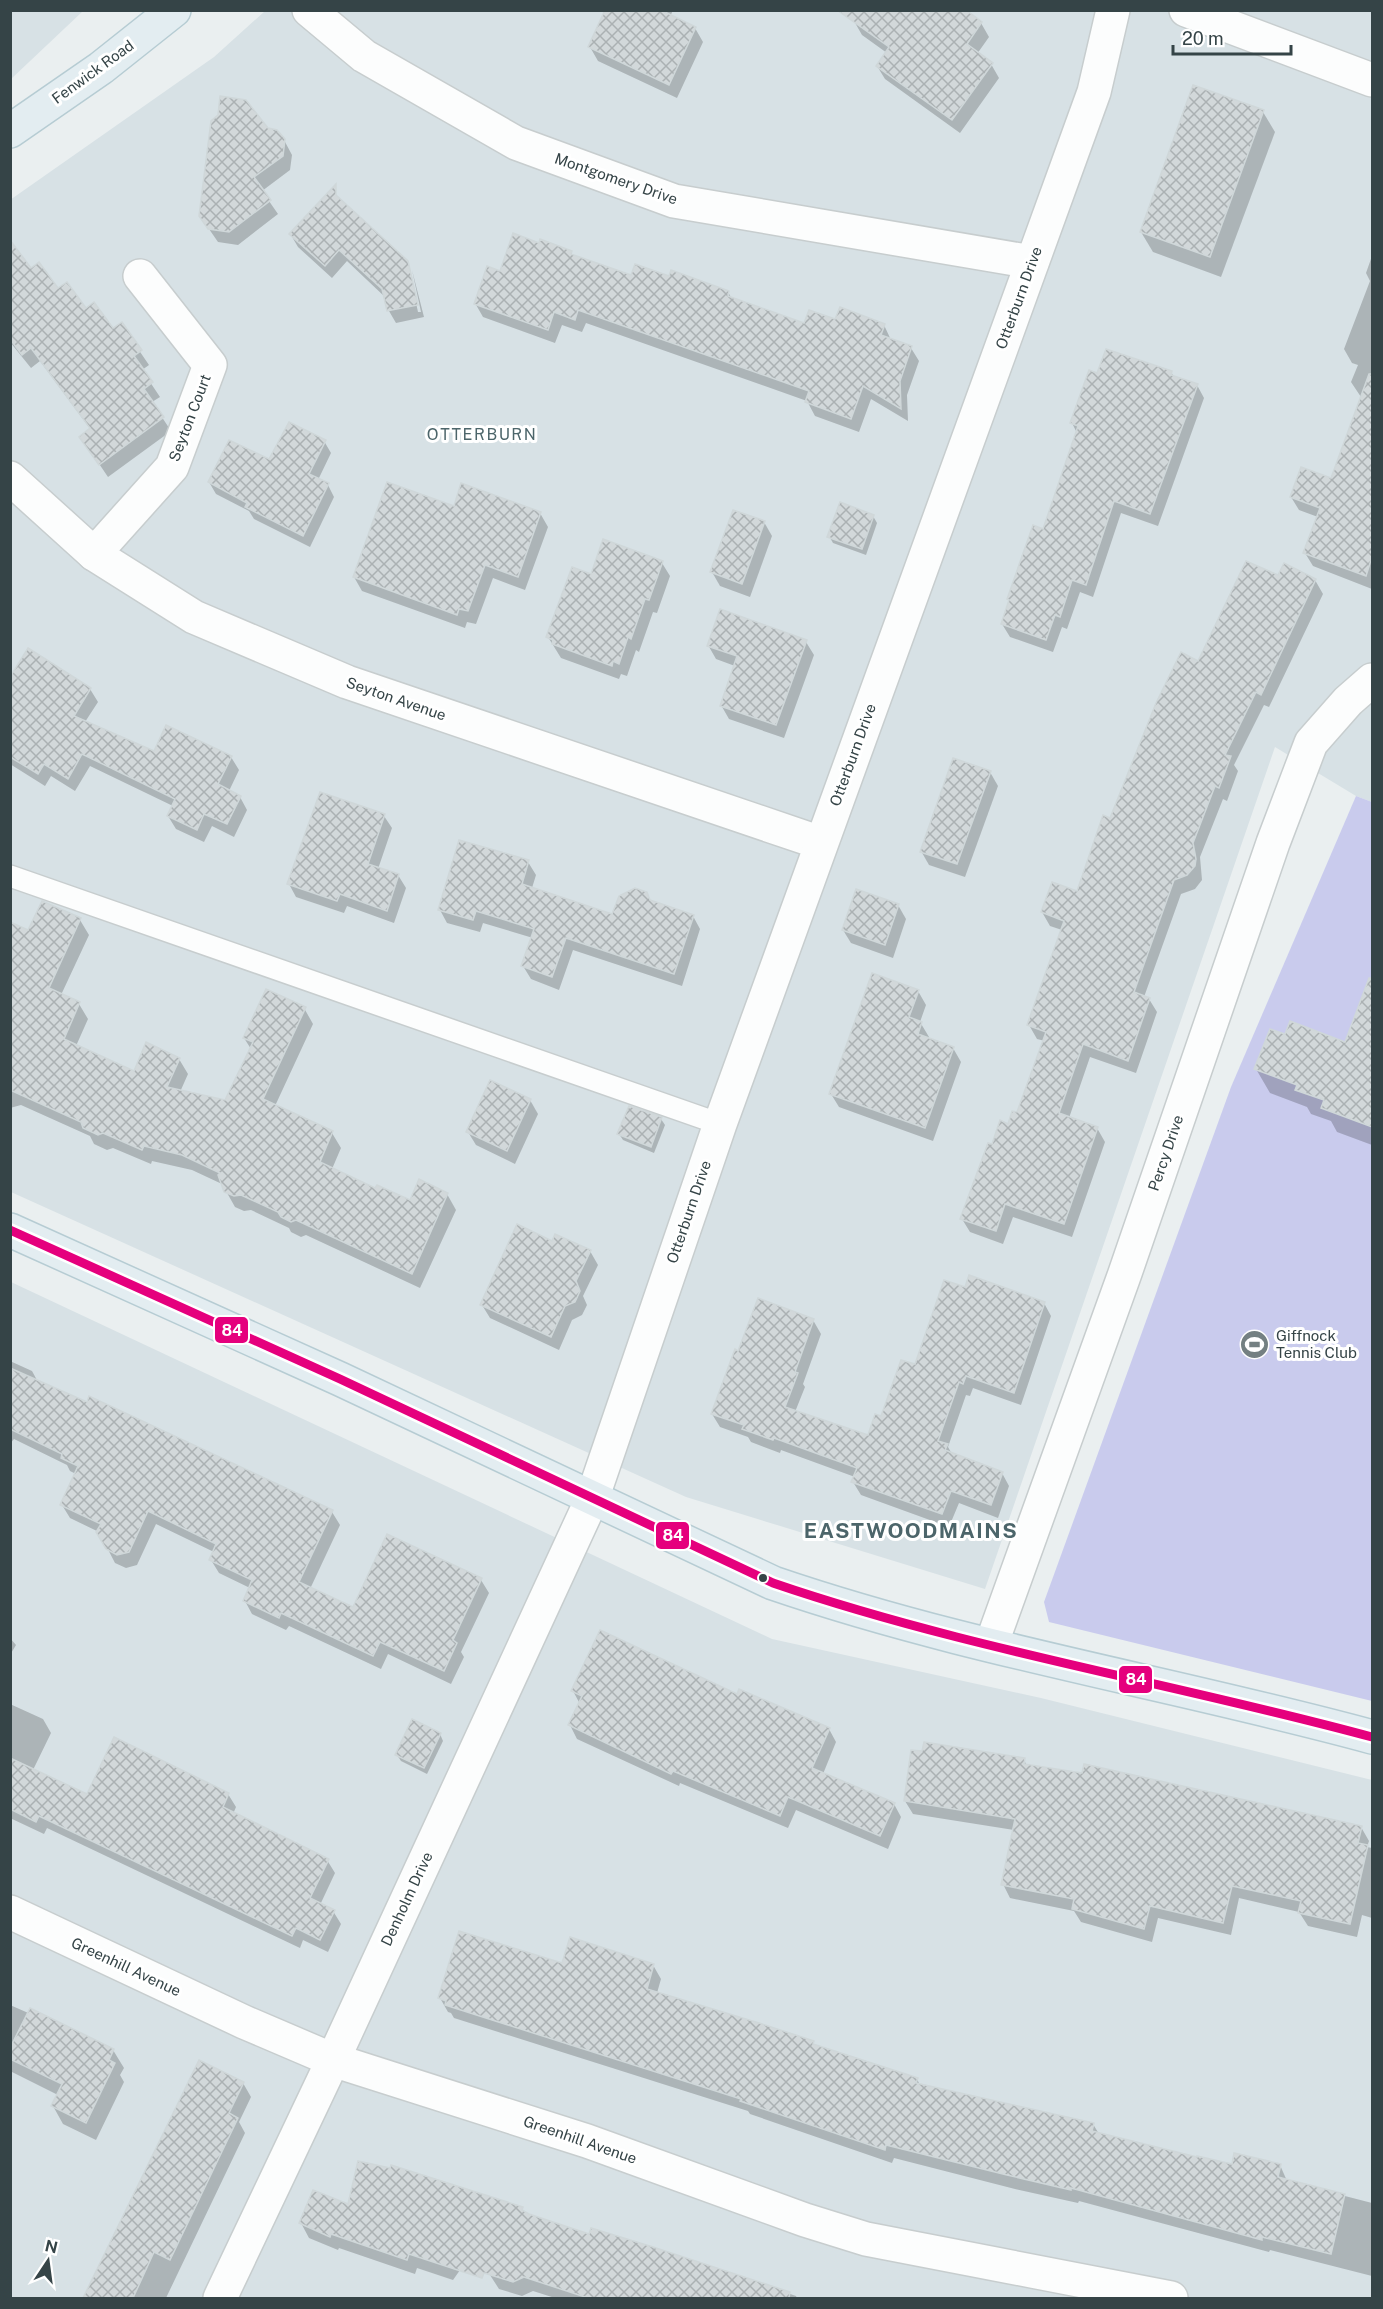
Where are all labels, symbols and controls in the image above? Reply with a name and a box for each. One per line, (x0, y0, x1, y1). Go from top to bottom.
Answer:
scale bar (1173, 18, 1292, 56)
text: 20 m (1182, 28, 1224, 49)
street label: Fenwick Road (49, 36, 137, 107)
street label: Montgomery Drive (553, 150, 680, 208)
street label: Otterburn Drive (992, 244, 1045, 351)
street label: Seyton Court (165, 372, 214, 464)
district label: OTTERBURN (427, 425, 537, 444)
street label: Seyton Avenue (344, 673, 448, 724)
street label: Otterburn Drive (826, 701, 879, 808)
street label: Percy Drive (1145, 1113, 1186, 1193)
street label: Otterburn Drive (663, 1158, 714, 1266)
line badge: 84 (214, 1316, 249, 1344)
text: 84 (221, 1321, 243, 1340)
place label: Giffnock Tennis Club (1276, 1327, 1357, 1361)
sports icon: Giffnock Tennis Club (1239, 1329, 1271, 1361)
district label: EASTWOODMAINS (804, 1518, 1018, 1543)
line badge: 84 (655, 1521, 690, 1550)
text: 84 (662, 1526, 684, 1545)
unlabelled marker (757, 1572, 769, 1584)
line badge: 84 (1118, 1665, 1153, 1694)
text: 84 (1125, 1670, 1147, 1689)
street label: Denholm Drive (377, 1849, 436, 1948)
street label: Greenhill Avenue (69, 1934, 184, 1999)
street label: Greenhill Avenue (521, 2112, 639, 2167)
north arrow (18, 2231, 78, 2291)
text: N (43, 2236, 59, 2258)

